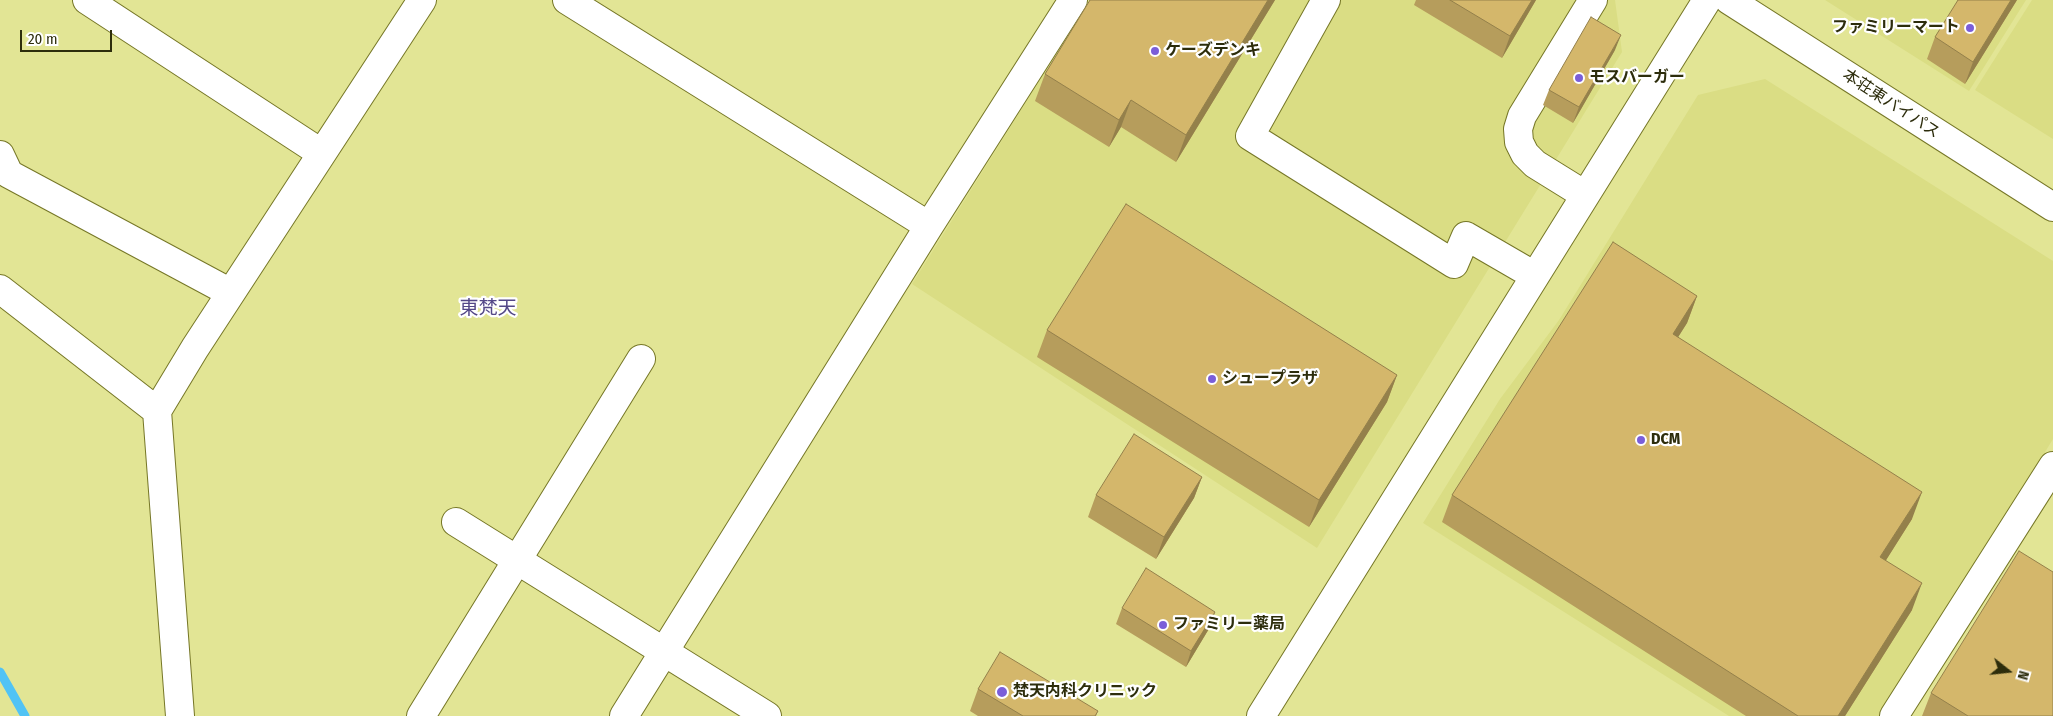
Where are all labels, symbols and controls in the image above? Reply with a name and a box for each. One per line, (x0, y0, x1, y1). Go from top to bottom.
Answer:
place label: ファミリーマート (1832, 18, 1960, 38)
scale bar (22, 20, 115, 52)
marker: ファミリーマート (1964, 22, 1976, 34)
text: 20 m (28, 30, 58, 48)
place label: ケーズデンキ (1165, 41, 1261, 61)
marker: ケーズデンキ (1149, 45, 1161, 57)
street label: 本荘東バイパス (1839, 65, 1943, 143)
place label: モスバーガー (1589, 68, 1685, 88)
marker: モスバーガー (1573, 72, 1585, 84)
district label: 東梵天 (460, 298, 516, 320)
place label: シュープラザ (1222, 369, 1318, 389)
marker: シュープラザ (1206, 373, 1218, 385)
place label: DCM (1651, 430, 1680, 450)
marker: DCM (1635, 434, 1647, 446)
place label: ファミリー薬局 (1173, 615, 1285, 635)
marker: ファミリー薬局 (1157, 619, 1169, 631)
north arrow (1983, 646, 2033, 696)
text: N (2014, 669, 2032, 682)
place label: 梵天内科クリニック (1013, 682, 1157, 702)
marker: 梵天内科クリニック (995, 685, 1009, 699)

